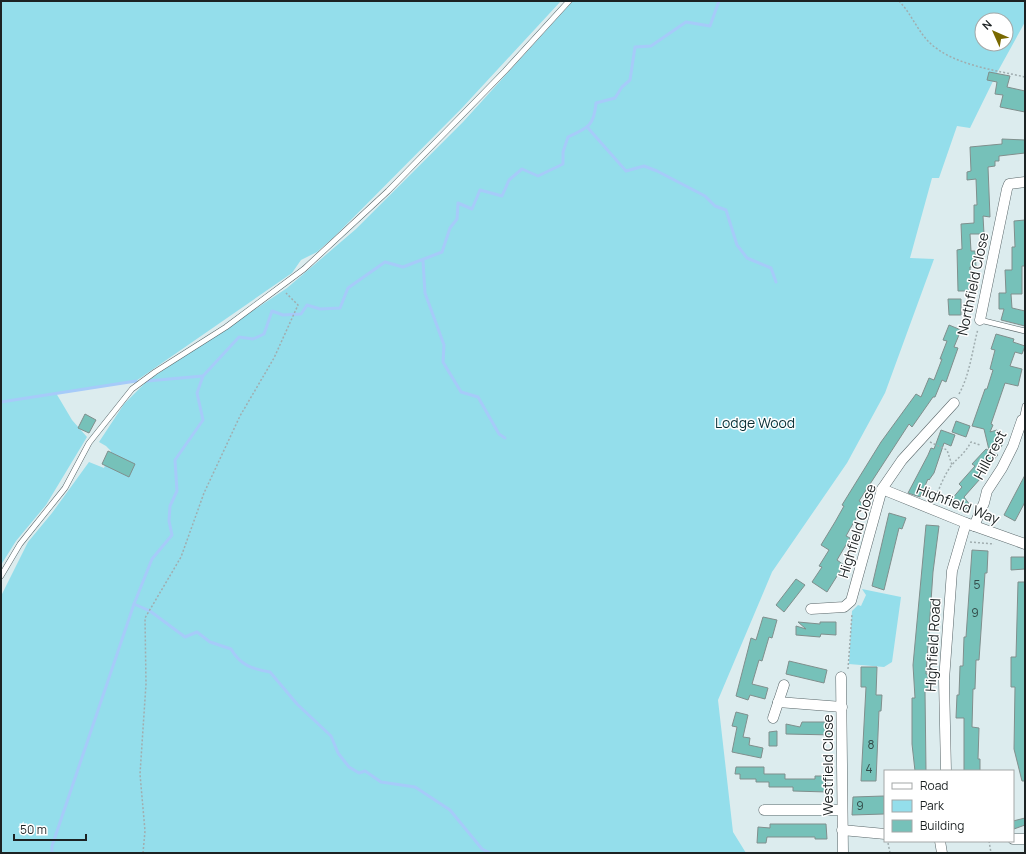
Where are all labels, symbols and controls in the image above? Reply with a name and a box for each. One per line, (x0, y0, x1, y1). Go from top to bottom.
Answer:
north arrow (974, 12, 1014, 52)
text: N (978, 16, 995, 33)
street label: Northfield Close (952, 231, 993, 337)
park label: Lodge Wood (715, 413, 795, 432)
street label: Hillcrest (969, 426, 1011, 483)
street label: Highfield Way (914, 479, 1003, 528)
street label: Highfield Close (833, 481, 880, 580)
house number: 5 (974, 576, 981, 593)
street label: Highfield Road (921, 598, 944, 692)
house number: 9 (971, 604, 979, 621)
street label: Westfield Close (818, 714, 837, 816)
house number: 8 (868, 736, 875, 753)
house number: 4 (865, 760, 873, 777)
legend (884, 770, 1014, 842)
text: Road (920, 777, 948, 794)
house number: 9 (856, 797, 864, 814)
text: Park (920, 797, 945, 814)
scale bar (14, 816, 86, 842)
text: Building (920, 817, 964, 834)
text: 50 m (20, 821, 47, 838)

